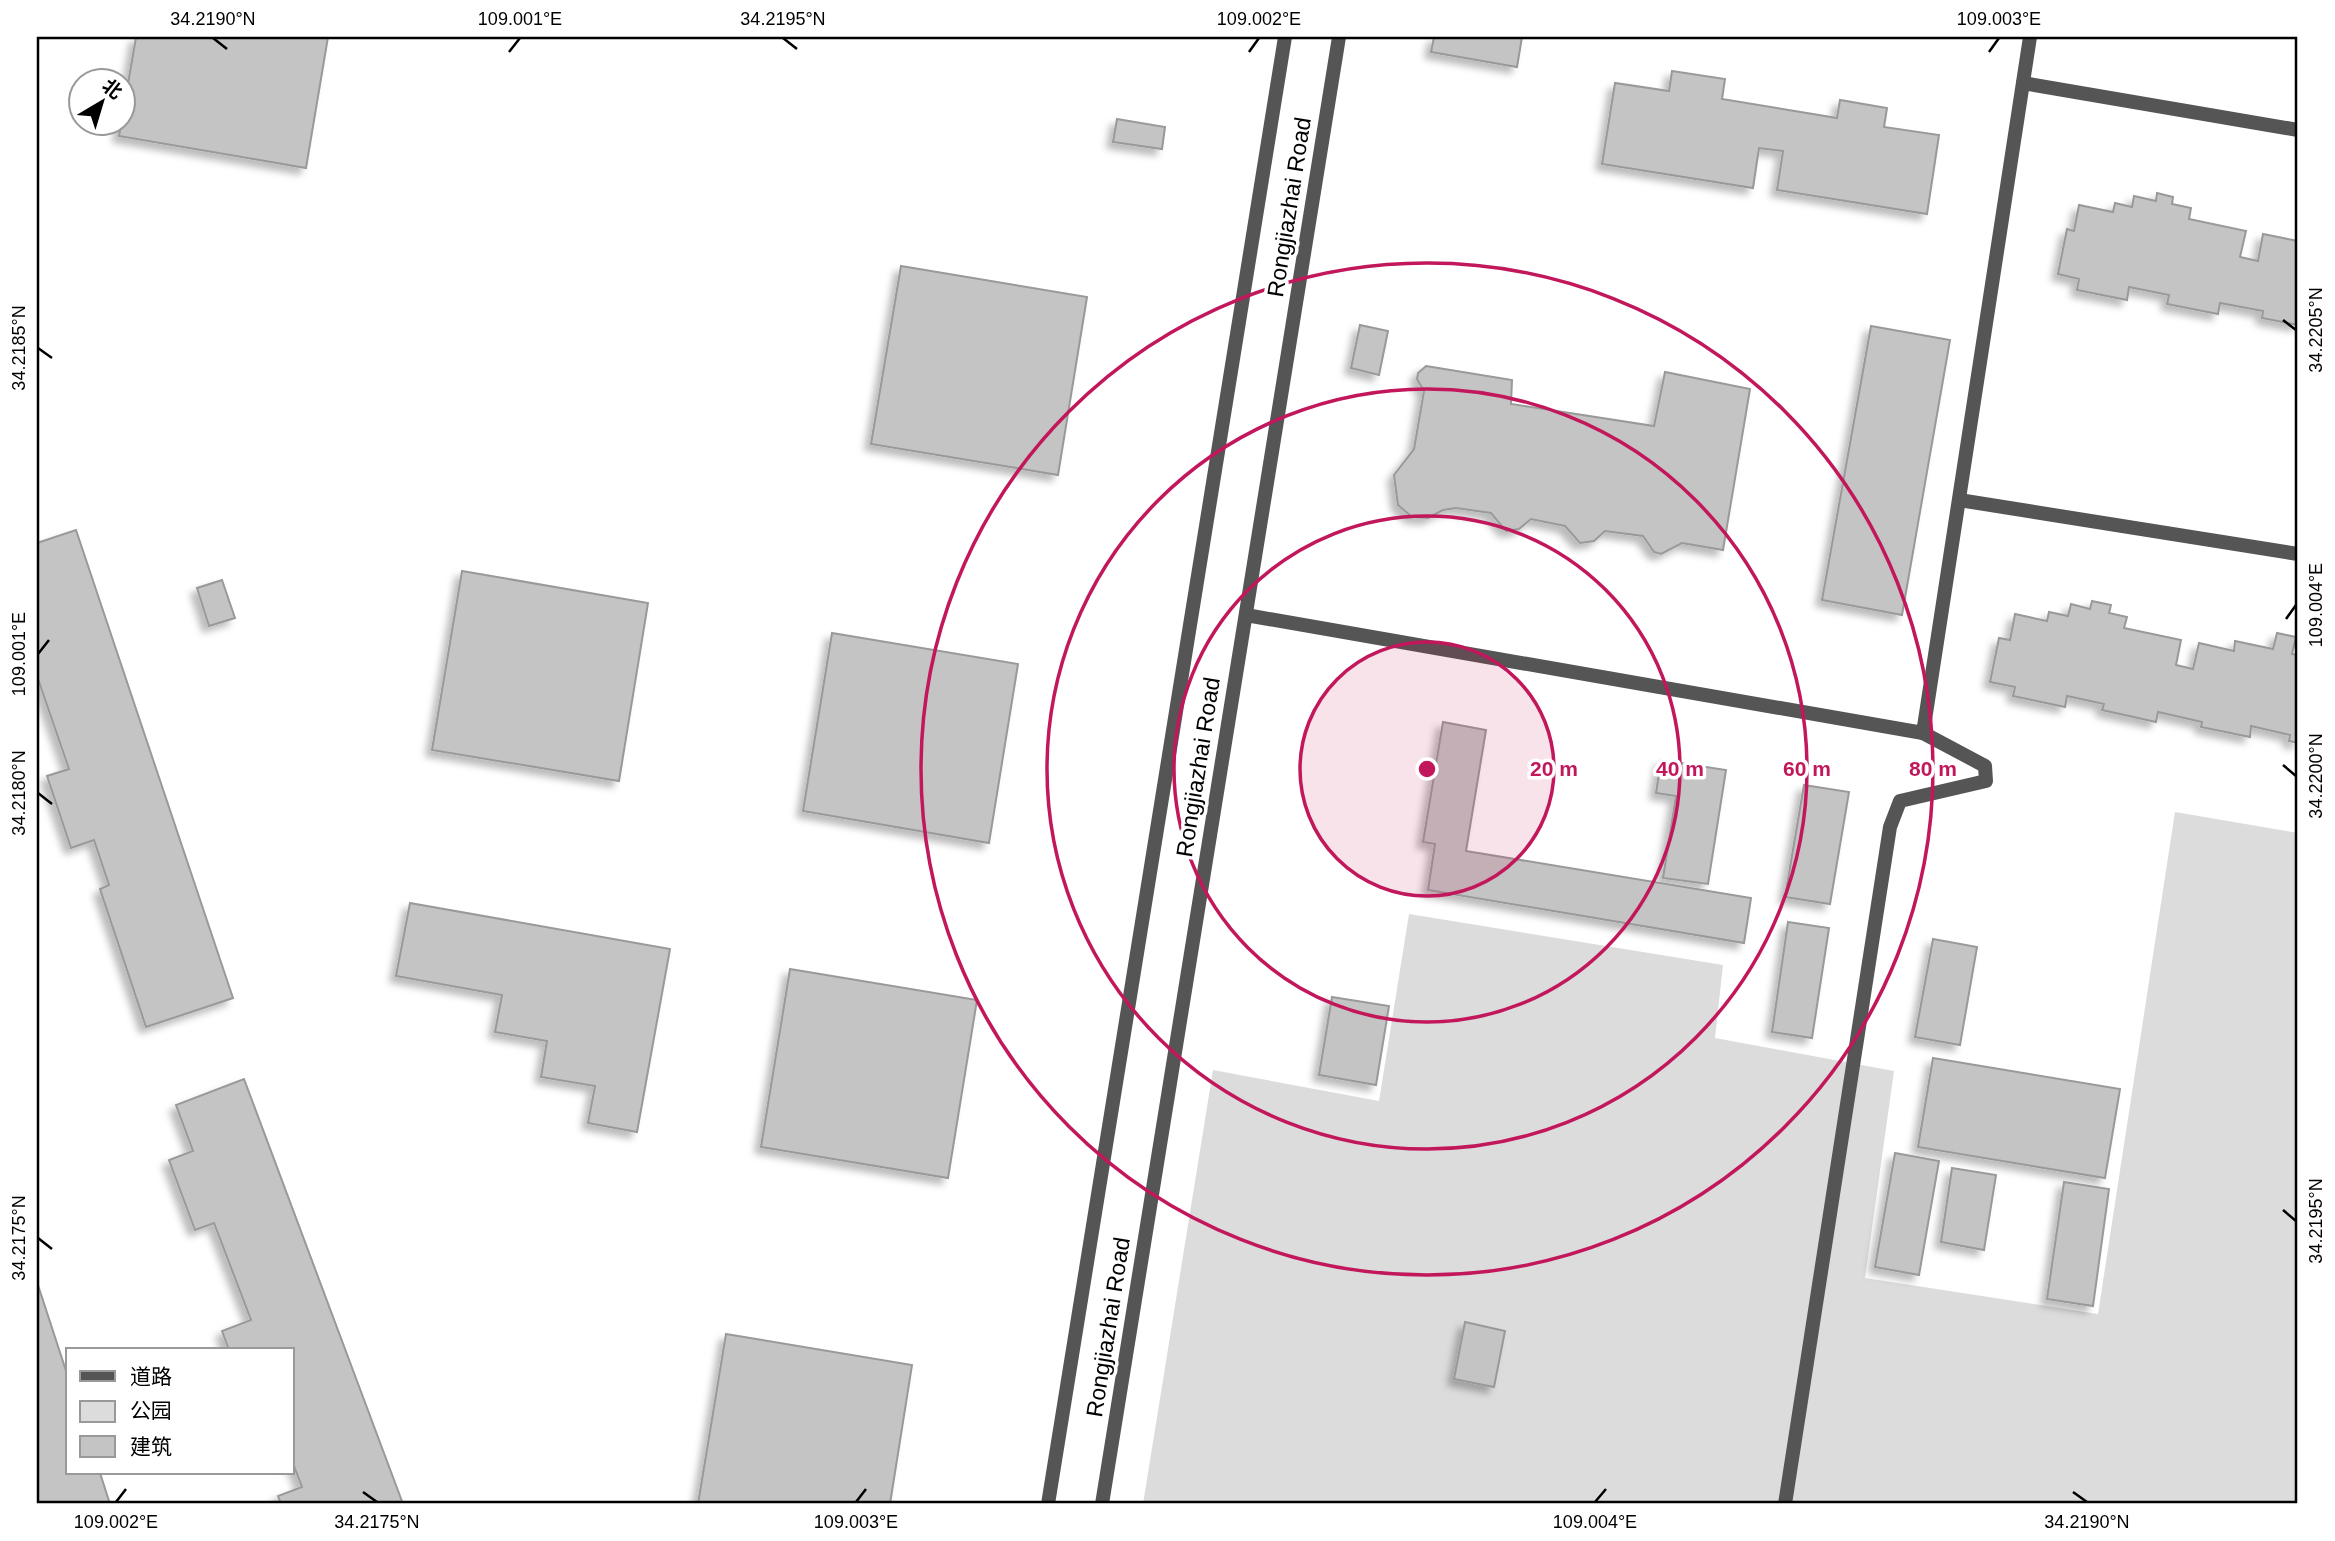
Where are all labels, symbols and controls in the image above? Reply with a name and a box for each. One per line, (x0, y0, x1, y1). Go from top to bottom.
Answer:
text: 34.2190°N (170, 9, 256, 29)
text: 109.001°E (478, 9, 562, 29)
text: 34.2195°N (740, 9, 826, 29)
text: 109.002°E (1217, 9, 1301, 29)
text: 109.003°E (1957, 9, 2041, 29)
north arrow (66, 66, 136, 136)
text: 北 (98, 75, 126, 103)
street label: Rongjiazhai Road (1262, 115, 1316, 299)
text: 34.2205°N (2306, 287, 2326, 373)
text: 34.2185°N (9, 305, 29, 391)
text: 109.004°E (2306, 563, 2326, 647)
text: 109.001°E (9, 612, 29, 696)
street label: Rongjiazhai Road (1171, 675, 1225, 859)
text: 34.2200°N (2306, 733, 2326, 819)
text: 34.2180°N (9, 750, 29, 836)
centre of rings (1415, 757, 1439, 781)
text: 20 m (1530, 757, 1578, 780)
text: 40 m (1656, 757, 1704, 780)
text: 60 m (1783, 757, 1831, 780)
text: 80 m (1909, 757, 1957, 780)
text: 34.2195°N (2306, 1178, 2326, 1264)
text: 34.2175°N (9, 1195, 29, 1281)
street label: Rongjiazhai Road (1081, 1235, 1135, 1419)
legend (66, 1348, 294, 1474)
text: 道路 (130, 1365, 172, 1388)
text: 公园 (130, 1399, 172, 1422)
text: 建筑 (130, 1435, 172, 1458)
text: 109.002°E (74, 1512, 158, 1532)
text: 34.2175°N (334, 1512, 420, 1532)
text: 109.003°E (814, 1512, 898, 1532)
text: 109.004°E (1553, 1512, 1637, 1532)
text: 34.2190°N (2044, 1512, 2130, 1532)

